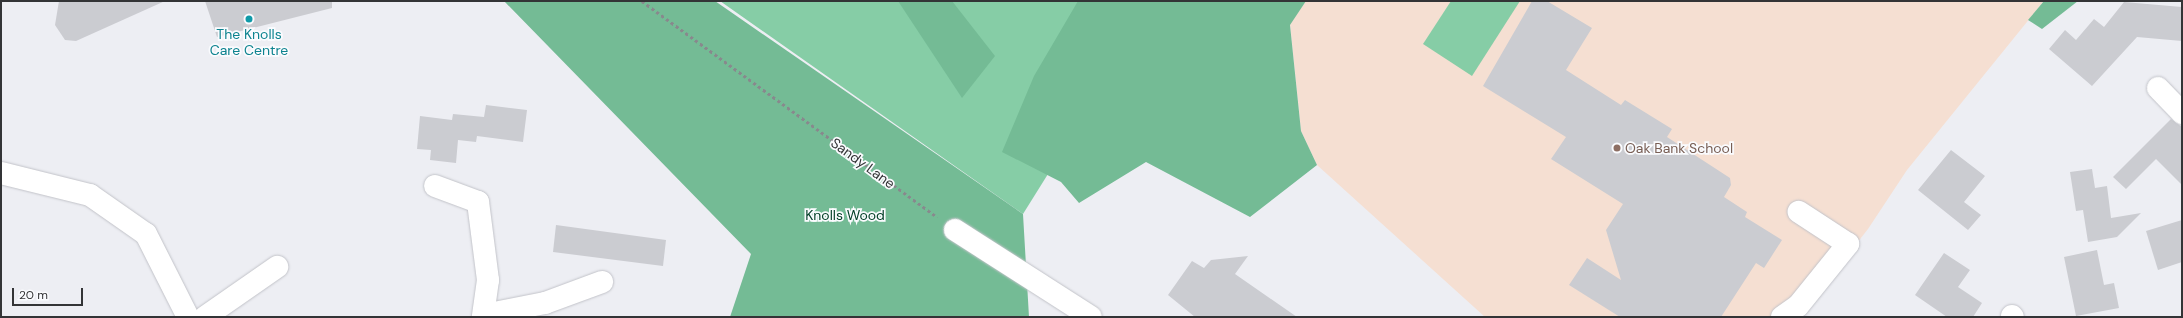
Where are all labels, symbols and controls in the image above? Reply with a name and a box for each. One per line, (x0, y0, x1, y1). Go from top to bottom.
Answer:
marker: The Knolls Care Centre (244, 14, 254, 24)
place label: The Knolls Care Centre (210, 26, 288, 58)
street label: Sandy Lane (828, 134, 898, 192)
place label: Oak Bank School (1625, 140, 1733, 156)
marker: Oak Bank School (1612, 143, 1622, 153)
park label: Knolls Wood (805, 207, 885, 223)
scale bar (14, 280, 85, 306)
text: 20 m (19, 287, 48, 303)

